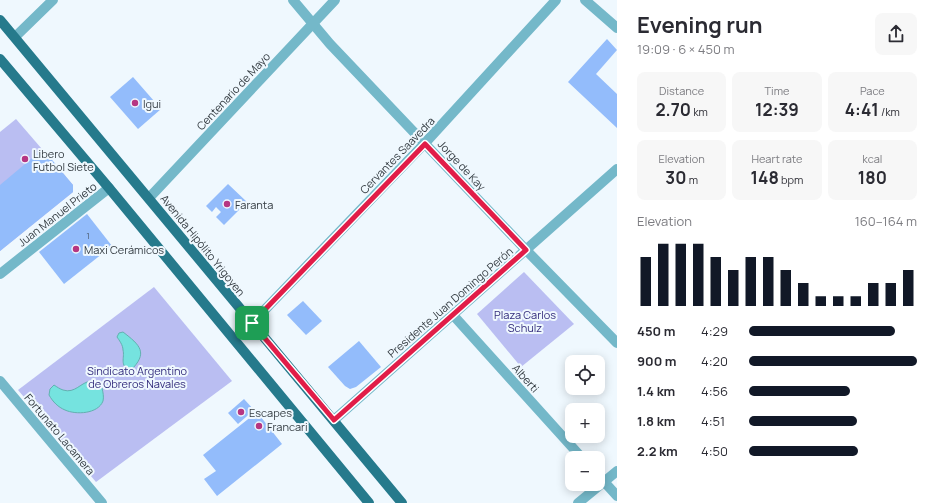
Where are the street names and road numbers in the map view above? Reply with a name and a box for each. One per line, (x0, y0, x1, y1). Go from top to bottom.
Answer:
street label: Centenario de Mayo (193, 48, 273, 133)
street label: Cervantes Saavedra (356, 113, 438, 197)
street label: Jorge de Kay (435, 137, 489, 194)
street label: Juan Manuel Prieto (14, 178, 100, 250)
street label: Avenida Hipólito Yrigoyen (157, 191, 249, 299)
street label: Presidente Juan Domingo Perón (384, 243, 516, 361)
street label: Alberti (509, 361, 543, 395)
street label: Fortunato Lacamera (22, 390, 98, 478)

